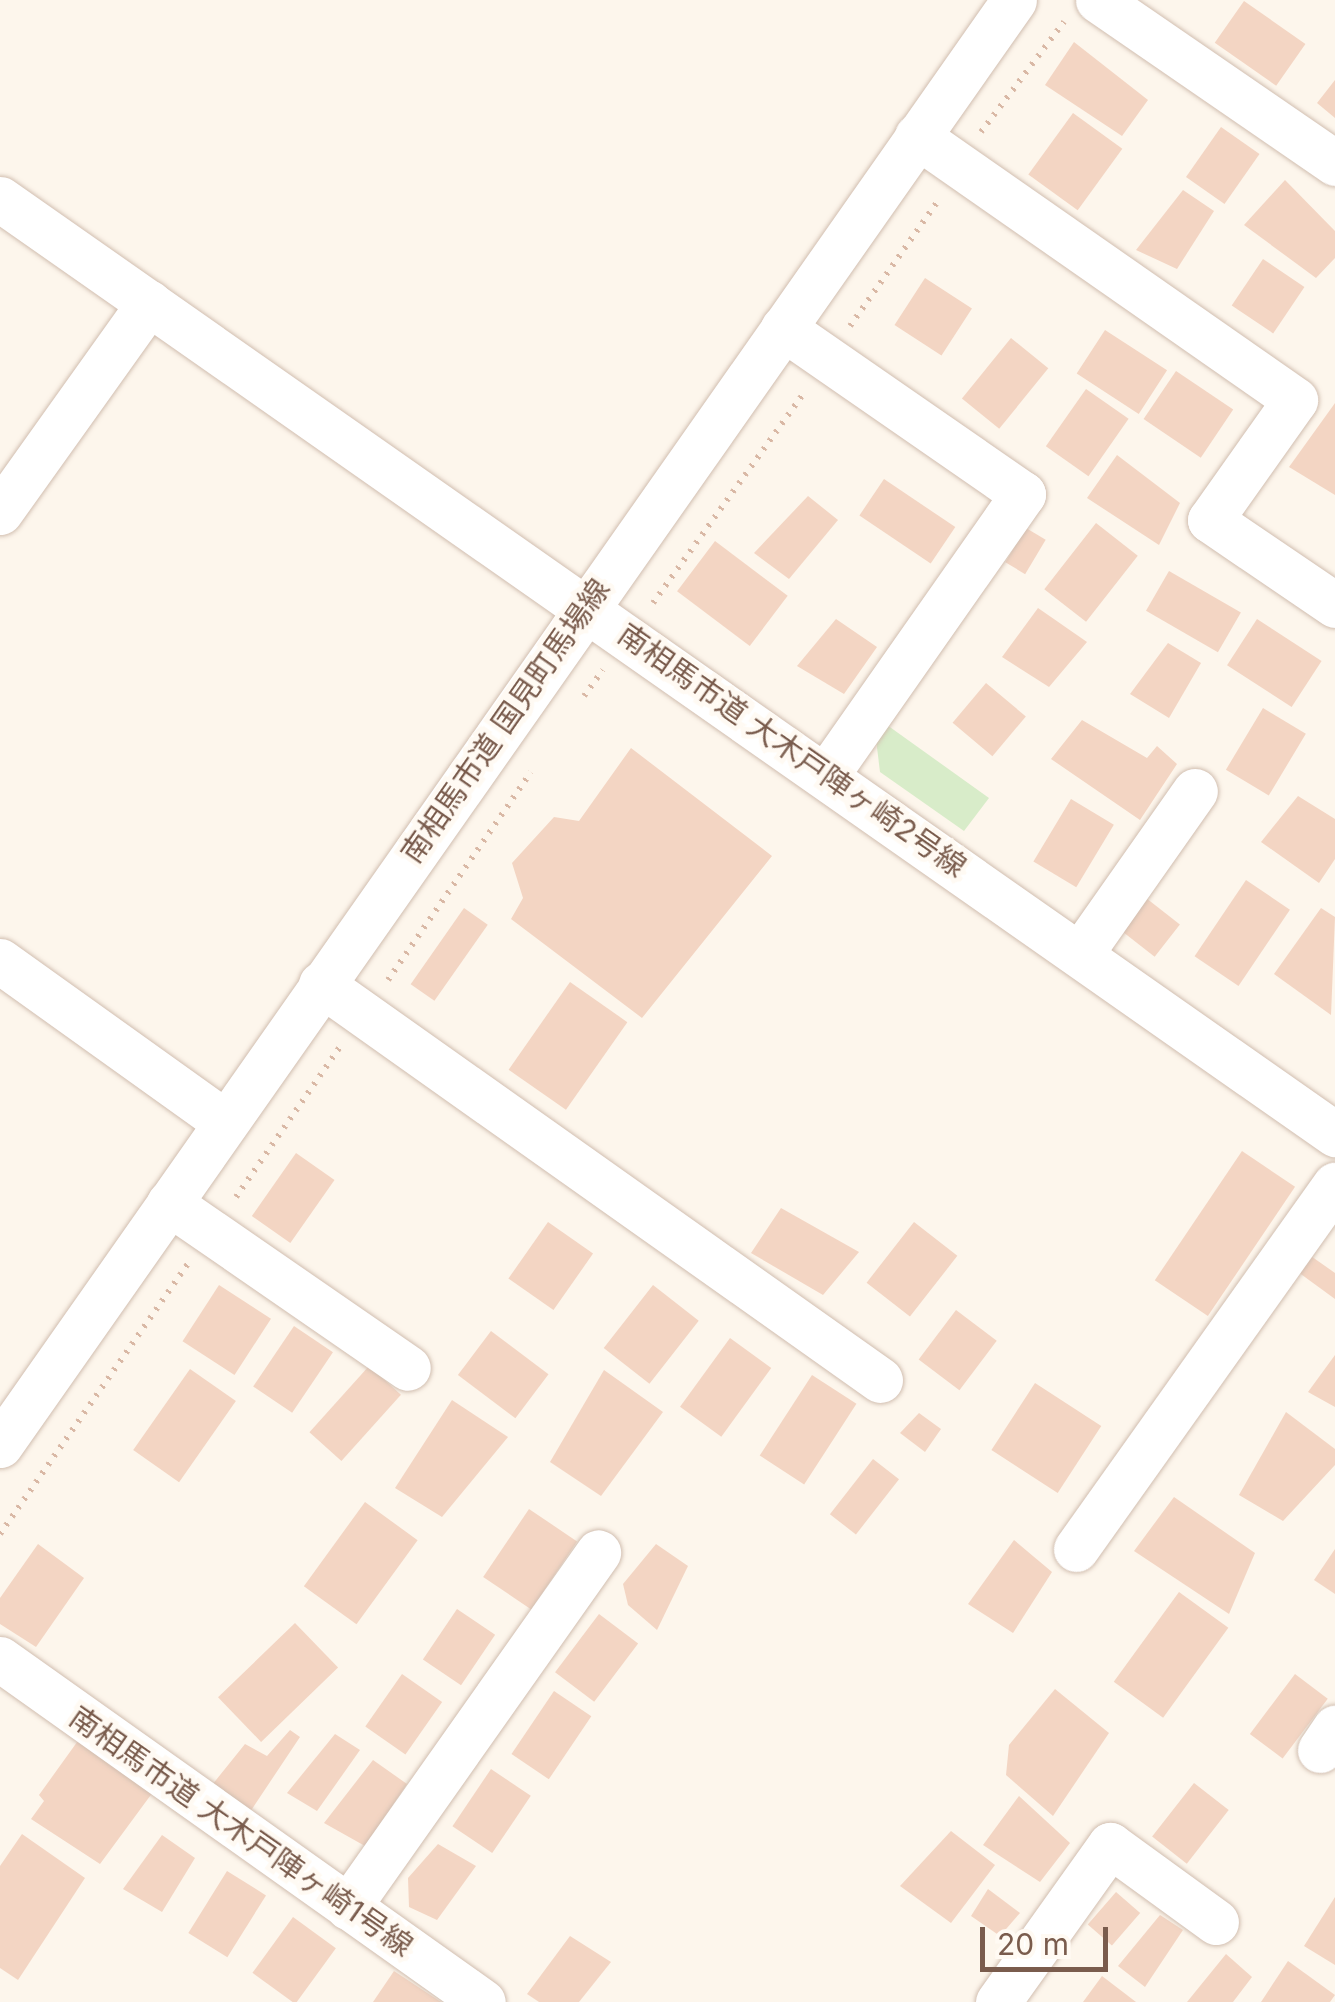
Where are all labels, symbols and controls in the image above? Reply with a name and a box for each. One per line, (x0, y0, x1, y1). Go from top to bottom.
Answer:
street label: 南相馬市道 国見町馬場線 (393, 572, 617, 870)
street label: 南相馬市道 大木戸陣ヶ崎2号線 (611, 616, 973, 884)
street label: 南相馬市道 大木戸陣ヶ崎1号線 (62, 1698, 420, 1964)
scale bar (985, 1907, 1112, 1969)
text: 20 m (997, 1926, 1069, 1962)

